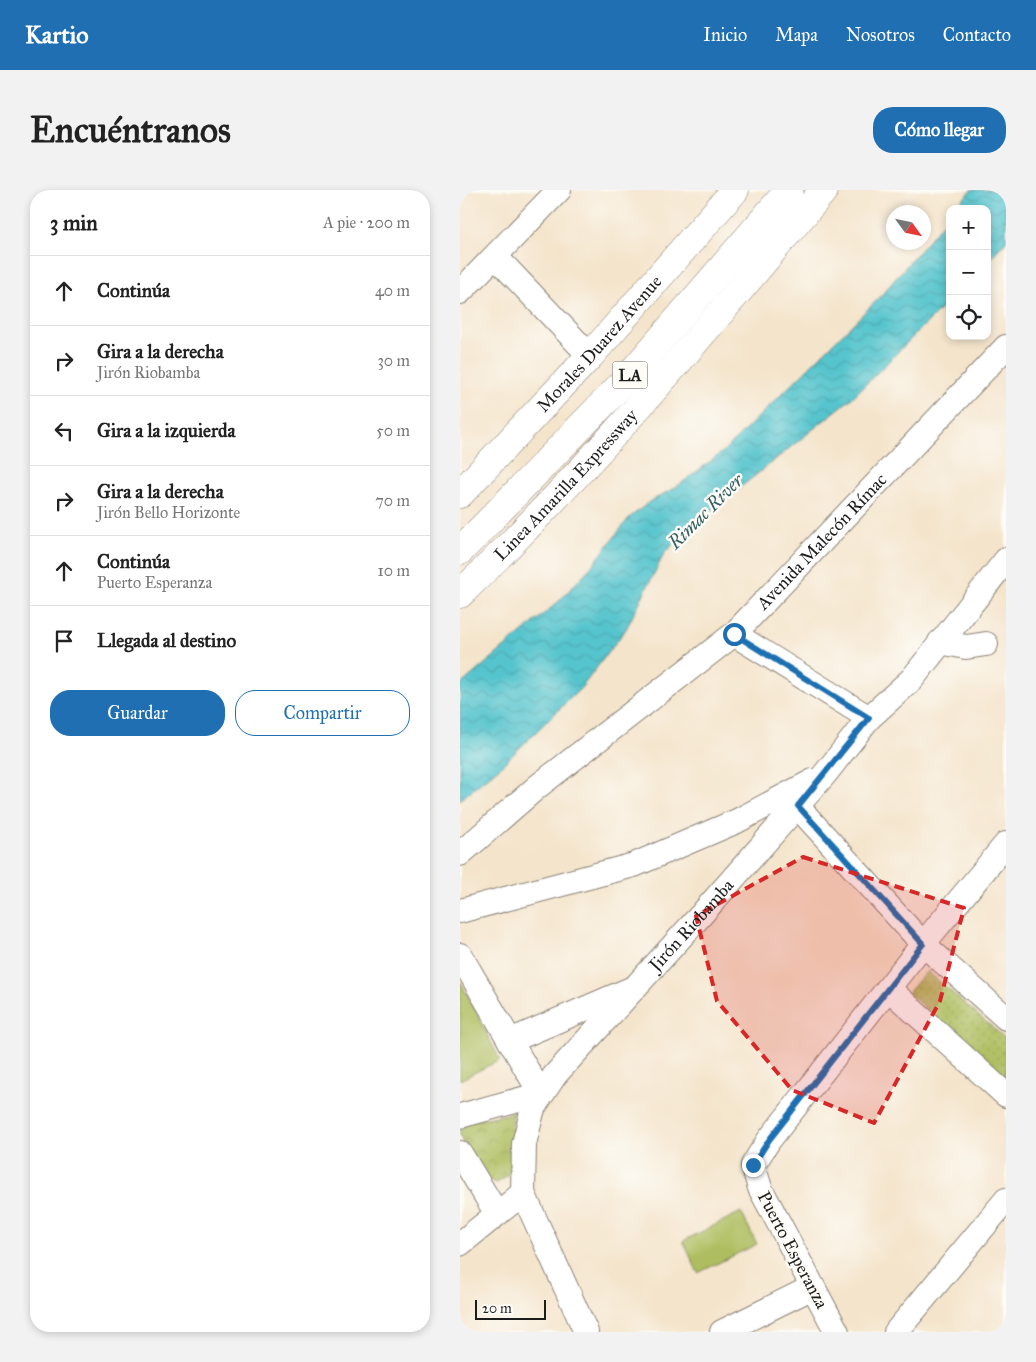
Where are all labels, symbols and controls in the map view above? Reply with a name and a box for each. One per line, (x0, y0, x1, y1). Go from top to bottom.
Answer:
text: Kartio (25, 20, 88, 50)
text: Inicio (703, 24, 747, 46)
text: Mapa (775, 24, 818, 46)
text: Nosotros (846, 24, 915, 46)
text: Contacto (943, 24, 1011, 46)
button: Cómo llegar (873, 107, 1006, 153)
text: Encuéntranos (30, 109, 231, 152)
north arrow (886, 205, 931, 250)
map controls (946, 205, 991, 340)
button: + (946, 205, 991, 250)
text: 3 min (50, 210, 98, 236)
text: A pie · 200 m (323, 213, 410, 232)
button: − (946, 250, 991, 295)
street label: Morales Duarez Avenue (532, 271, 666, 417)
icon: ahead (50, 277, 78, 305)
text: Continúa (97, 279, 170, 302)
text: 40 m (375, 281, 410, 300)
button: locate (946, 295, 991, 340)
text: Gira a la derecha (97, 340, 224, 363)
icon: right (50, 347, 78, 375)
text: 30 m (377, 351, 410, 370)
road number: LA (612, 362, 648, 388)
text: Jirón Riobamba (97, 363, 200, 382)
street label: Linea Amarilla Expressway (489, 404, 642, 565)
icon: left (50, 417, 78, 445)
text: Gira a la izquierda (97, 419, 236, 442)
text: 50 m (376, 421, 410, 440)
water label: Rimac River (662, 468, 749, 555)
street label: Avenida Malecón Rímac (751, 468, 892, 615)
text: Gira a la derecha (97, 480, 224, 503)
icon: right (50, 487, 78, 515)
text: 70 m (375, 491, 410, 510)
text: Jirón Bello Horizonte (97, 503, 240, 522)
text: Continúa (97, 550, 170, 573)
icon: ahead (50, 557, 78, 585)
text: 10 m (378, 561, 410, 580)
text: Puerto Esperanza (97, 573, 212, 592)
route start (723, 623, 746, 646)
icon: arrive (50, 627, 78, 655)
text: Llegada al destino (97, 629, 236, 652)
button: Guardar (50, 690, 225, 736)
button: Compartir (235, 690, 410, 736)
street label: Jirón Riobamba (643, 874, 739, 978)
route end (742, 1154, 765, 1177)
street label: Puerto Esperanza (753, 1188, 833, 1313)
scale bar (475, 1297, 546, 1320)
text: 20 m (482, 1300, 512, 1317)

